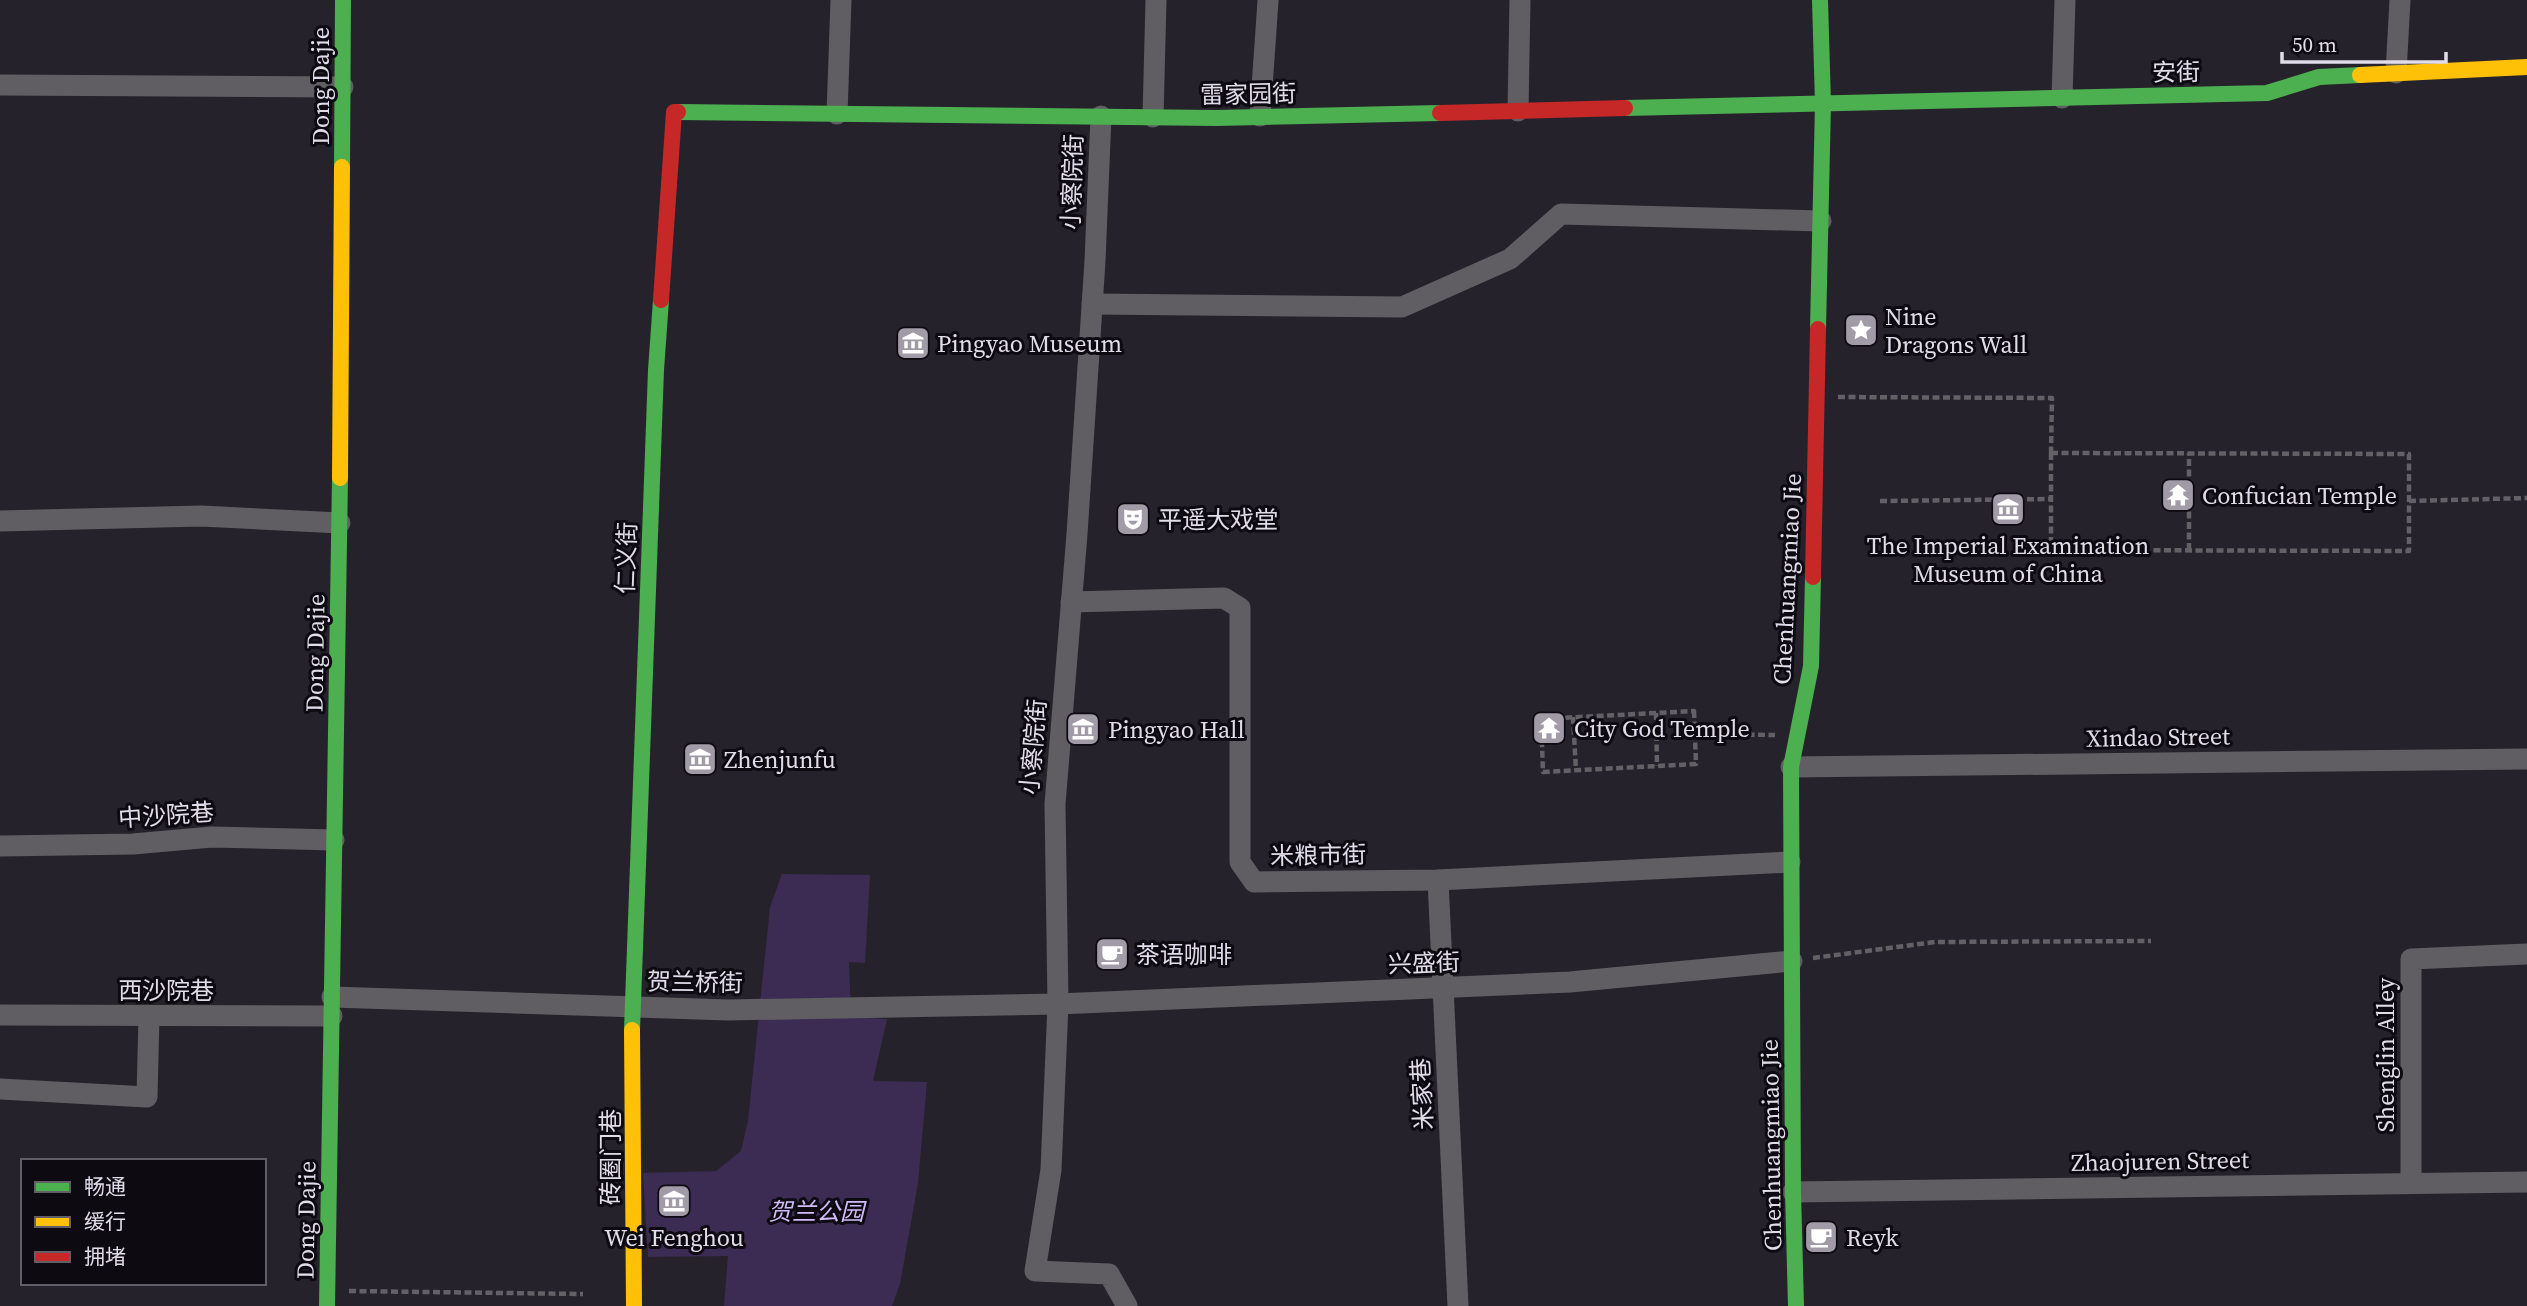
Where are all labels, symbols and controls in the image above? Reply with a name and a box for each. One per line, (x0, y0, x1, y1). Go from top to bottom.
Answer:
scale bar (2282, 21, 2446, 65)
street label: Dong Dajie (304, 27, 337, 145)
text: 50 m (2292, 30, 2337, 59)
street label: 安街 (2152, 55, 2200, 89)
street label: 雷家园街 (1200, 77, 1296, 111)
street label: 小察院街 (1054, 133, 1090, 231)
place label: Nine Dragons Wall (1885, 300, 2027, 361)
place icon: Nine Dragons Wall (1842, 311, 1880, 349)
museum icon: Pingyao Museum (894, 324, 932, 362)
place label: Pingyao Museum (937, 327, 1122, 360)
street label: Chenhuangmiao Jie (1765, 472, 1809, 686)
temple icon: Confucian Temple (2159, 476, 2197, 514)
place label: Confucian Temple (2202, 479, 2397, 512)
museum icon: The Imperial Examination Museum of China (1989, 490, 2027, 528)
theatre icon: 平遥大戏堂 (1114, 500, 1152, 538)
place label: 平遥大戏堂 (1158, 503, 1278, 536)
street label: 仁义街 (608, 521, 644, 595)
place label: The Imperial Examination Museum of China (1867, 529, 2149, 590)
street label: Dong Dajie (297, 594, 333, 712)
street label: 小察院街 (1012, 698, 1054, 796)
temple icon: City God Temple (1530, 709, 1568, 747)
museum icon: Pingyao Hall (1064, 710, 1102, 748)
place label: City God Temple (1574, 712, 1750, 745)
place label: Pingyao Hall (1108, 713, 1245, 746)
street label: Xindao Street (2086, 719, 2230, 755)
museum icon: Zhenjunfu (681, 740, 719, 778)
place label: Zhenjunfu (724, 743, 836, 776)
street label: 中沙院巷 (117, 795, 215, 835)
street label: 米粮市街 (1270, 838, 1366, 872)
cafe icon: 茶语咖啡 (1093, 935, 1131, 973)
place label: 茶语咖啡 (1136, 938, 1232, 971)
street label: 兴盛街 (1387, 945, 1461, 981)
street label: 贺兰桥街 (647, 965, 743, 999)
street label: 西沙院巷 (118, 974, 214, 1007)
street label: Shenglin Alley (2369, 977, 2402, 1132)
street label: Chenhuangmiao Jie (1753, 1039, 1789, 1251)
street label: 米家巷 (1404, 1057, 1440, 1131)
street label: 砖圈门巷 (594, 1109, 627, 1205)
street label: Zhaojuren Street (2071, 1143, 2249, 1179)
legend (21, 1159, 266, 1285)
street label: Dong Dajie (288, 1161, 324, 1279)
text: 畅通 (84, 1172, 126, 1201)
museum icon: Wei Fenghou (655, 1182, 693, 1220)
park label: 贺兰公园 (768, 1195, 867, 1228)
text: 缓行 (84, 1207, 126, 1236)
cafe icon: Reyk (1802, 1218, 1840, 1256)
place label: Wei Fenghou (604, 1221, 744, 1254)
place label: Reyk (1846, 1221, 1899, 1254)
text: 拥堵 (84, 1242, 126, 1271)

